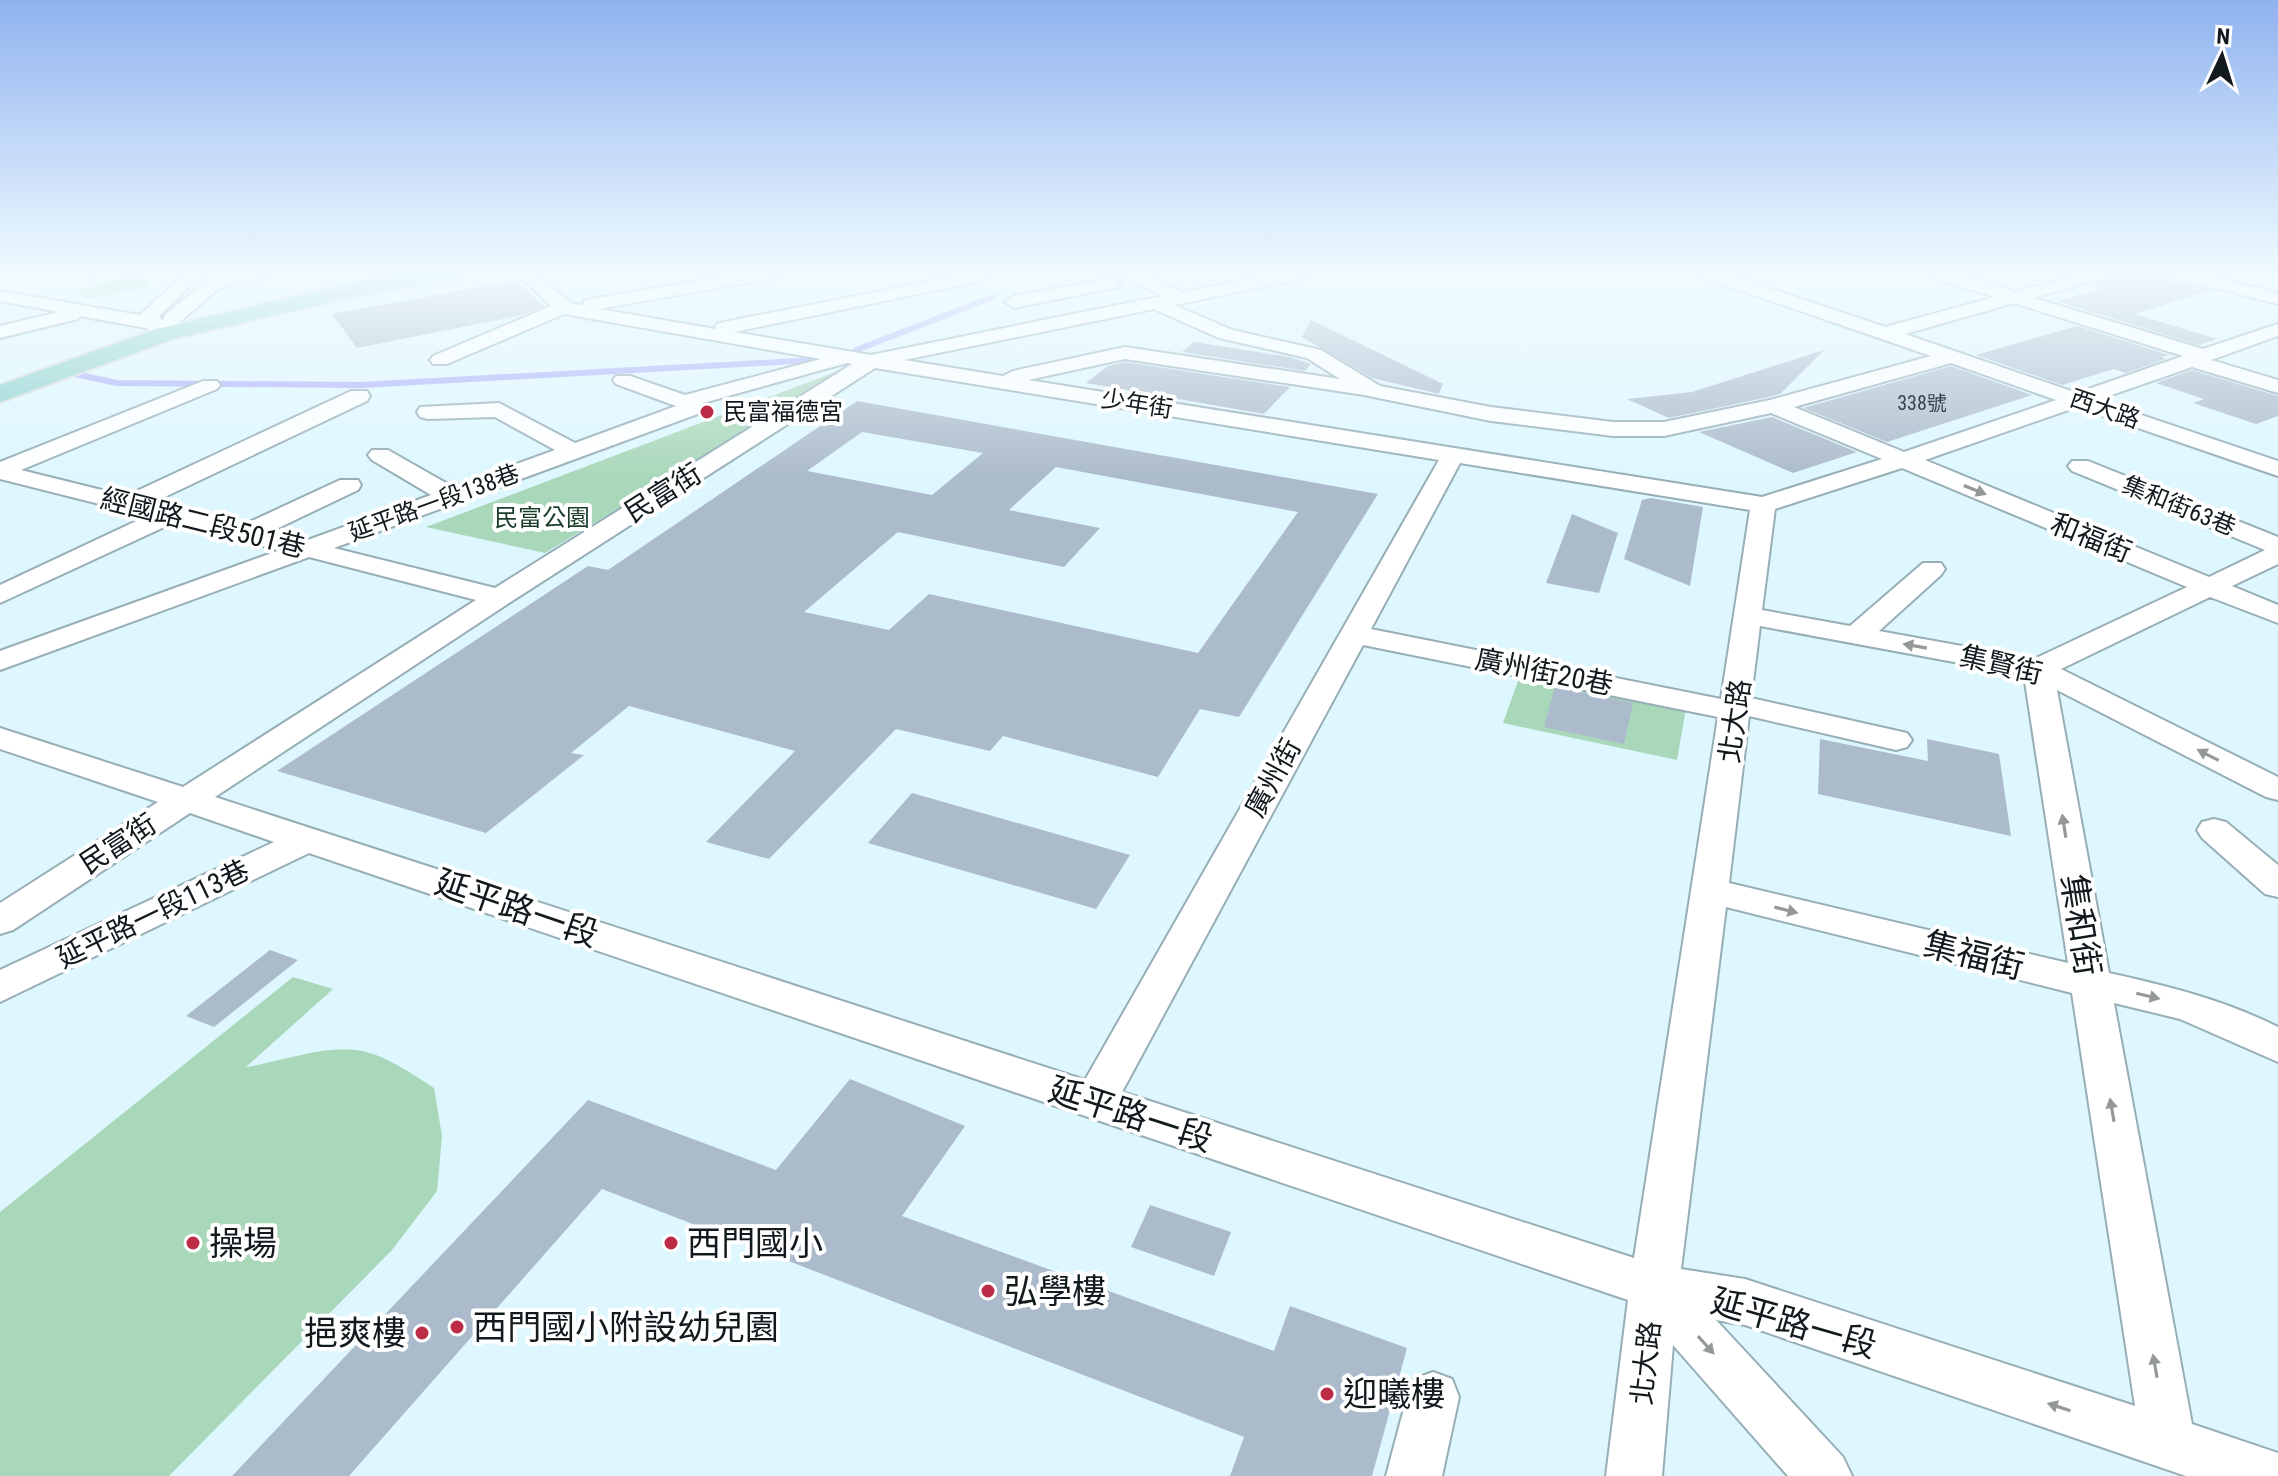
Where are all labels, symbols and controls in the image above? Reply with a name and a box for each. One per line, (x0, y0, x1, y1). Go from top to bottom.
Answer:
north arrow (2182, 16, 2262, 96)
text: N (2216, 24, 2231, 49)
street label: 西大路 (2066, 384, 2144, 434)
street label: 少年街 (1099, 385, 1175, 423)
house number: 338號 (1897, 391, 1947, 415)
place label: 民富福德宮 (723, 398, 843, 426)
marker: 民富福德宮 (698, 403, 716, 421)
street label: 民富街 (619, 457, 707, 529)
street label: 延平路一段138巷 (345, 459, 523, 547)
street label: 集和街63巷 (2118, 471, 2240, 541)
street label: 經國路二段501巷 (97, 482, 309, 564)
one-way arrow (1963, 484, 1987, 497)
park label: 民富公園 (494, 504, 590, 532)
street label: 和福街 (2046, 507, 2136, 569)
street label: 集賢街 (1956, 639, 2046, 691)
one-way arrow (1902, 640, 1927, 652)
street label: 廣州街20巷 (1472, 642, 1616, 702)
street label: 北大路 (1713, 677, 1757, 765)
street label: 廣州街 (1238, 733, 1308, 823)
one-way arrow (2197, 748, 2220, 761)
street label: 民富街 (74, 807, 162, 881)
one-way arrow (2057, 813, 2070, 838)
street label: 延平路一段113巷 (52, 853, 254, 975)
street label: 延平路一段 (430, 861, 604, 955)
street label: 集和街 (2053, 871, 2109, 979)
one-way arrow (1774, 904, 1799, 916)
street label: 集福街 (1920, 923, 2028, 987)
one-way arrow (2135, 991, 2160, 1003)
street label: 延平路一段 (1044, 1069, 1218, 1159)
one-way arrow (2105, 1097, 2117, 1122)
place label: 操場 (209, 1223, 277, 1263)
place label: 西門國小 (687, 1223, 823, 1263)
marker: 操場 (184, 1234, 202, 1252)
marker: 西門國小 (662, 1234, 680, 1252)
place label: 弘學樓 (1004, 1271, 1106, 1311)
street label: 延平路一段 (1707, 1280, 1881, 1366)
marker: 弘學樓 (979, 1282, 997, 1300)
place label: 西門國小附設幼兒園 (473, 1307, 779, 1347)
place label: 挹爽樓 (304, 1313, 406, 1353)
marker: 西門國小附設幼兒園 (448, 1318, 466, 1336)
street label: 北大路 (1625, 1319, 1667, 1407)
marker: 挹爽樓 (413, 1324, 431, 1342)
one-way arrow (1697, 1336, 1715, 1355)
one-way arrow (2148, 1353, 2160, 1378)
place label: 迎曦樓 (1343, 1374, 1445, 1414)
marker: 迎曦樓 (1318, 1385, 1336, 1403)
one-way arrow (2047, 1400, 2071, 1412)

